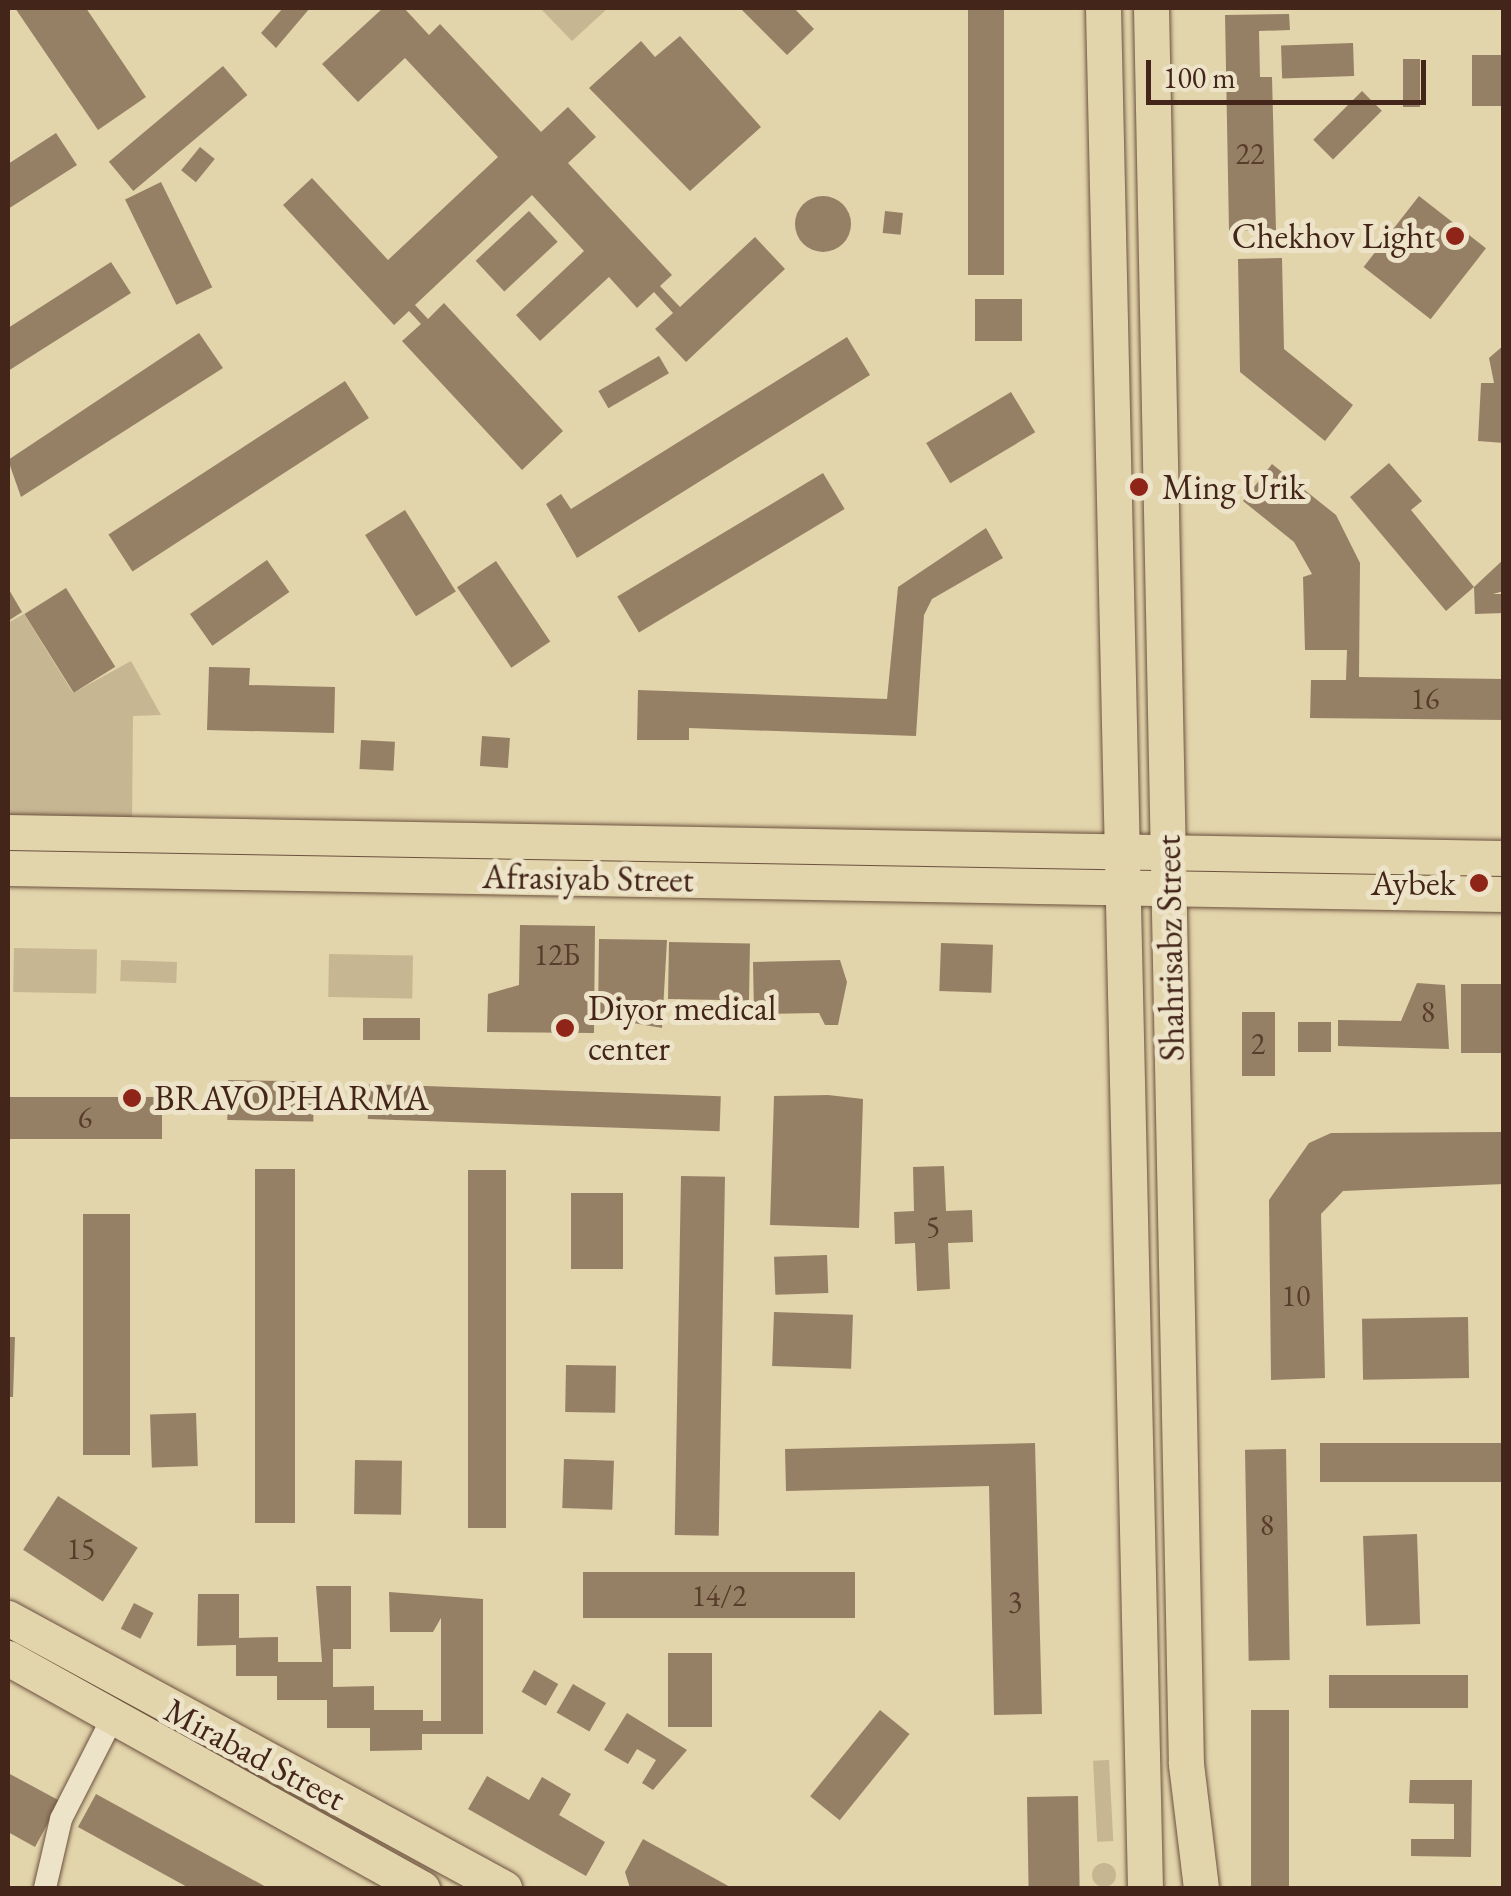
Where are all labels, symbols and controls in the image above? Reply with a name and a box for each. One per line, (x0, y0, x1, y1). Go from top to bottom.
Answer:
scale bar (1151, 40, 1431, 102)
text: 100 m (1163, 58, 1236, 97)
house number: 22 (1236, 136, 1264, 172)
place label: Chekhov Light (1232, 215, 1435, 257)
marker: Chekhov Light (1444, 225, 1466, 247)
place label: Ming Urik (1162, 466, 1305, 508)
marker: Ming Urik (1126, 474, 1152, 500)
house number: 16 (1411, 681, 1439, 717)
street label: Shahrisabz Street (1147, 834, 1193, 1062)
street label: Afrasiyab Street (482, 855, 694, 901)
place label: Aybek (1371, 862, 1456, 904)
marker: Aybek (1466, 870, 1492, 896)
house number: 12Б (534, 937, 580, 973)
place label: Diyor medical center (588, 987, 776, 1069)
house number: 8 (1421, 994, 1435, 1030)
marker: Diyor medical center (552, 1015, 578, 1041)
house number: 2 (1251, 1026, 1265, 1062)
place label: BRAVO PHARMA (154, 1077, 429, 1119)
marker: BRAVO PHARMA (119, 1085, 145, 1111)
house number: 6 (78, 1100, 92, 1136)
house number: 5 (926, 1209, 940, 1245)
house number: 10 (1282, 1278, 1310, 1314)
house number: 8 (1260, 1507, 1274, 1543)
house number: 15 (67, 1531, 95, 1567)
house number: 14/2 (691, 1578, 747, 1614)
house number: 3 (1008, 1584, 1022, 1620)
street label: Mirabad Street (157, 1689, 353, 1819)

